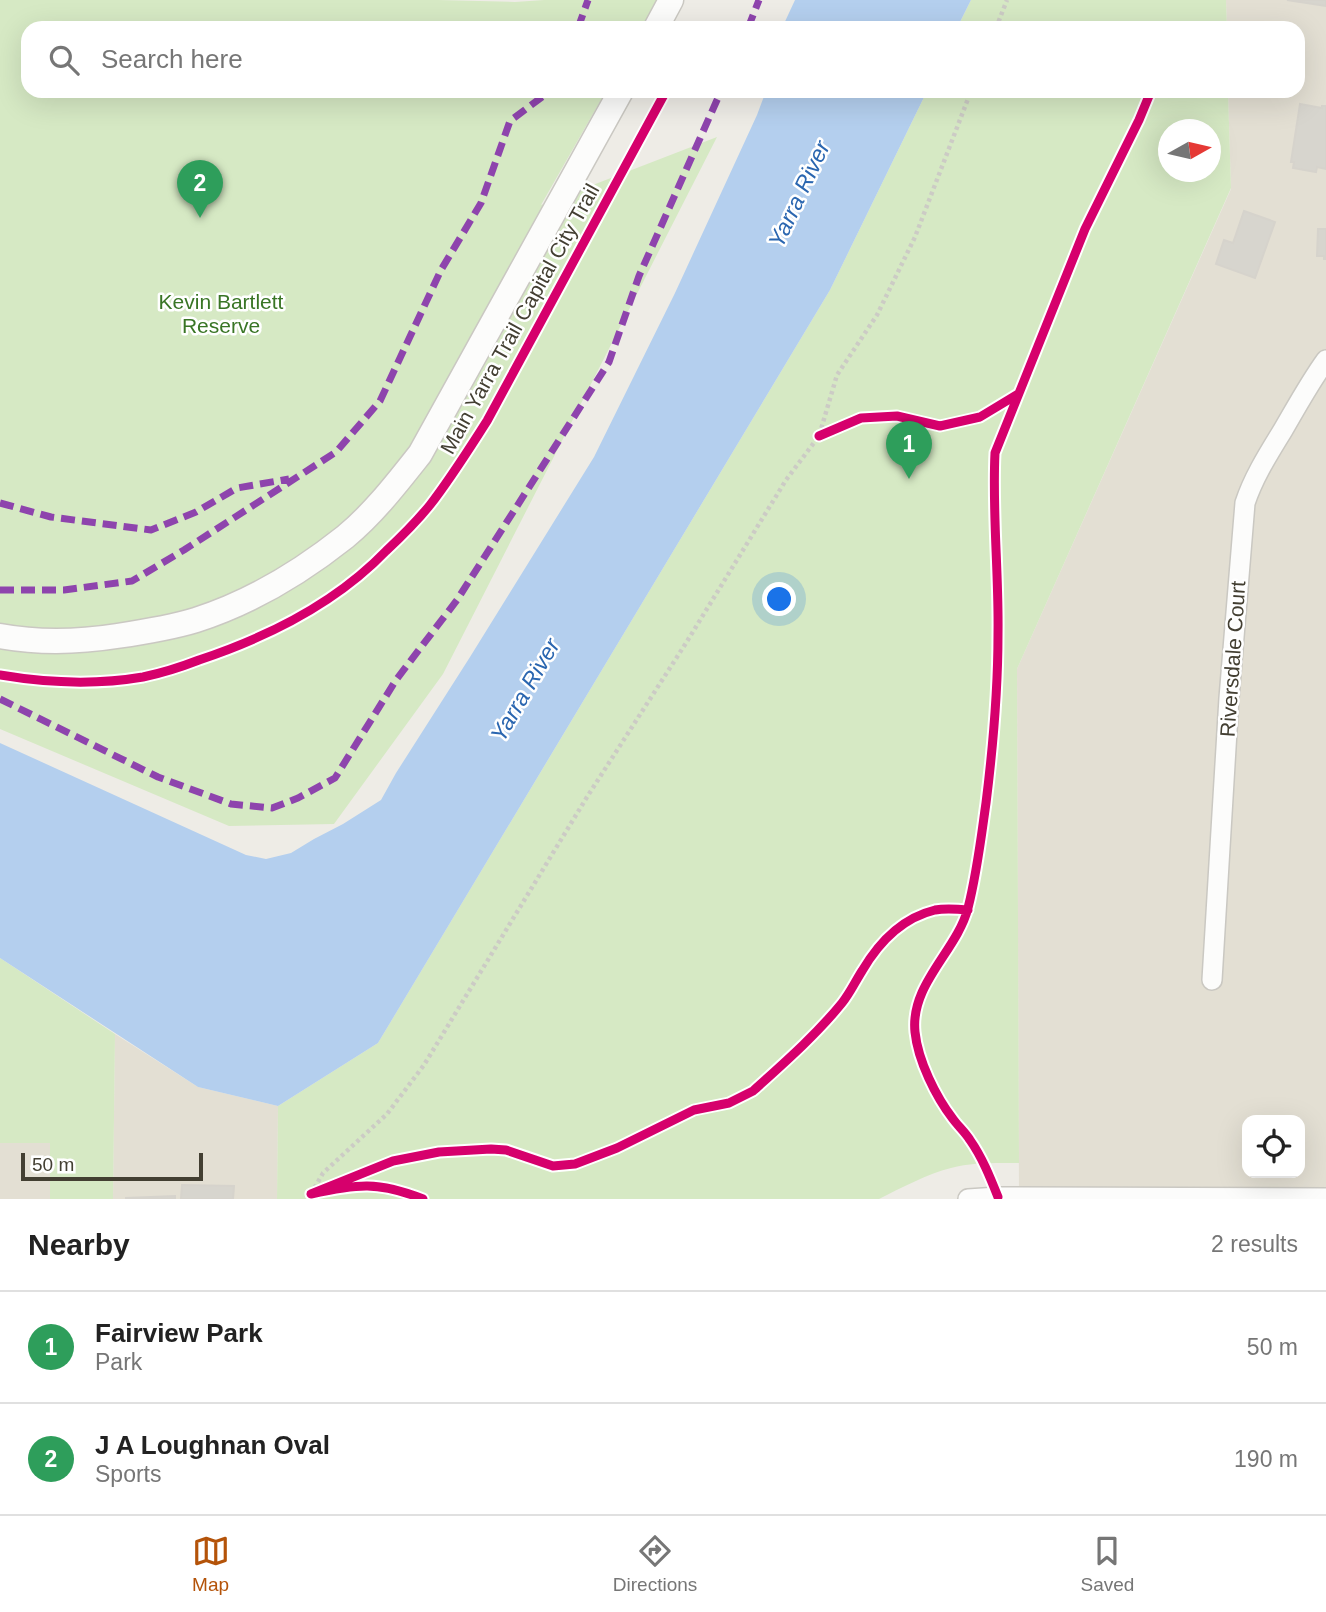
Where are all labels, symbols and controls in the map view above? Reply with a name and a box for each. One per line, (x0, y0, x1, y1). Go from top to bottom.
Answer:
search box (21, 21, 1305, 98)
icon: search (45, 41, 83, 79)
text: Search here (101, 44, 243, 74)
north arrow (1158, 119, 1221, 182)
water label: Yarra River (763, 135, 836, 251)
pin: 2 (177, 160, 223, 218)
street label: Main Yarra Trail Capital City Trail (436, 180, 604, 458)
park label: Kevin Bartlett Reserve (159, 290, 284, 337)
pin: 1 (886, 421, 932, 479)
street label: Riversdale Court (1216, 580, 1249, 738)
your location (762, 582, 796, 616)
water label: Yarra River (485, 633, 566, 746)
map controls (1242, 1115, 1305, 1178)
button: locate (1242, 1115, 1305, 1178)
scale bar (21, 1150, 203, 1182)
text: 50 m (32, 1154, 74, 1175)
text: Nearby (28, 1228, 130, 1261)
text: 2 results (1211, 1231, 1298, 1257)
text: Fairview Park (95, 1318, 263, 1348)
text: 1 (45, 1334, 57, 1360)
text: 50 m (1247, 1334, 1298, 1360)
text: Park (95, 1349, 142, 1375)
text: J A Loughnan Oval (95, 1430, 330, 1460)
text: 2 (45, 1446, 57, 1472)
text: 190 m (1234, 1446, 1298, 1472)
text: Sports (95, 1461, 161, 1487)
tab: Map (192, 1532, 230, 1596)
tab: Directions (613, 1532, 697, 1596)
tab: Saved (1080, 1532, 1134, 1596)

